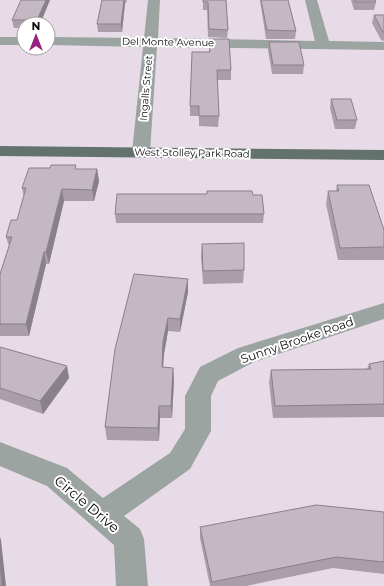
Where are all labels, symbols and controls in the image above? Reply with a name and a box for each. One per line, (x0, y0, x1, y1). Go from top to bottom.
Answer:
north arrow (16, 16, 56, 56)
text: N (32, 19, 40, 33)
street label: Del Monte Avenue (122, 35, 214, 49)
street label: Ingalls Street (137, 55, 155, 121)
street label: West Stolley Park Road (134, 145, 250, 161)
street label: Sunny Brooke Road (239, 314, 355, 366)
street label: Circle Drive (51, 472, 123, 536)

